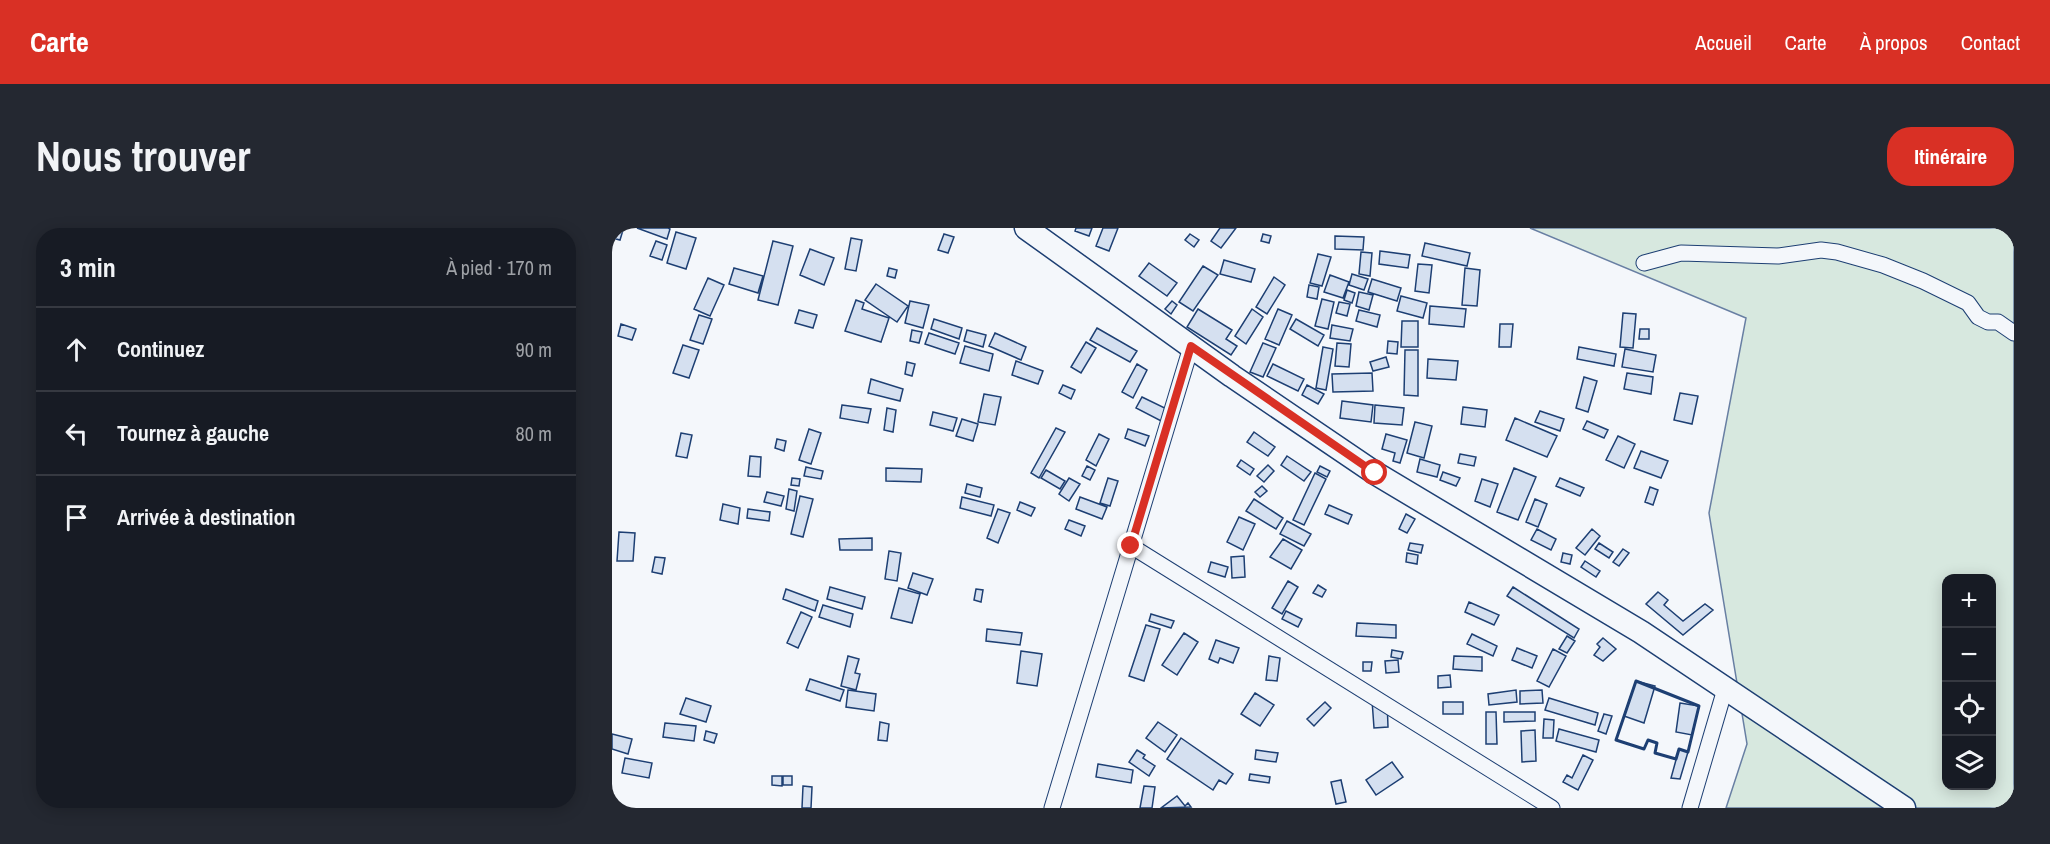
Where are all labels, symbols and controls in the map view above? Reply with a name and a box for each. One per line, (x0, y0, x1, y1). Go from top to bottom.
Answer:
text: Carte (30, 23, 89, 61)
text: Accueil (1695, 28, 1752, 57)
text: Carte (1785, 28, 1827, 57)
text: À propos (1860, 28, 1928, 57)
text: Contact (1961, 28, 2020, 57)
button: Itinéraire (1887, 127, 2014, 186)
text: Nous trouver (36, 128, 250, 184)
text: 3 min (60, 250, 116, 285)
text: À pied · 170 m (446, 254, 552, 281)
icon: ahead (60, 333, 93, 366)
text: Continuez (117, 334, 204, 364)
text: 90 m (516, 336, 552, 363)
icon: left (60, 417, 93, 450)
text: Tournez à gauche (117, 418, 269, 448)
text: 80 m (516, 420, 552, 447)
route start (1361, 459, 1387, 485)
icon: arrive (60, 501, 93, 534)
text: Arrivée à destination (117, 502, 295, 532)
route end (1117, 532, 1143, 558)
map controls (1942, 574, 1996, 790)
button: + (1942, 574, 1996, 628)
button: − (1942, 628, 1996, 682)
button: locate (1942, 682, 1996, 736)
button: layers (1942, 736, 1996, 790)

